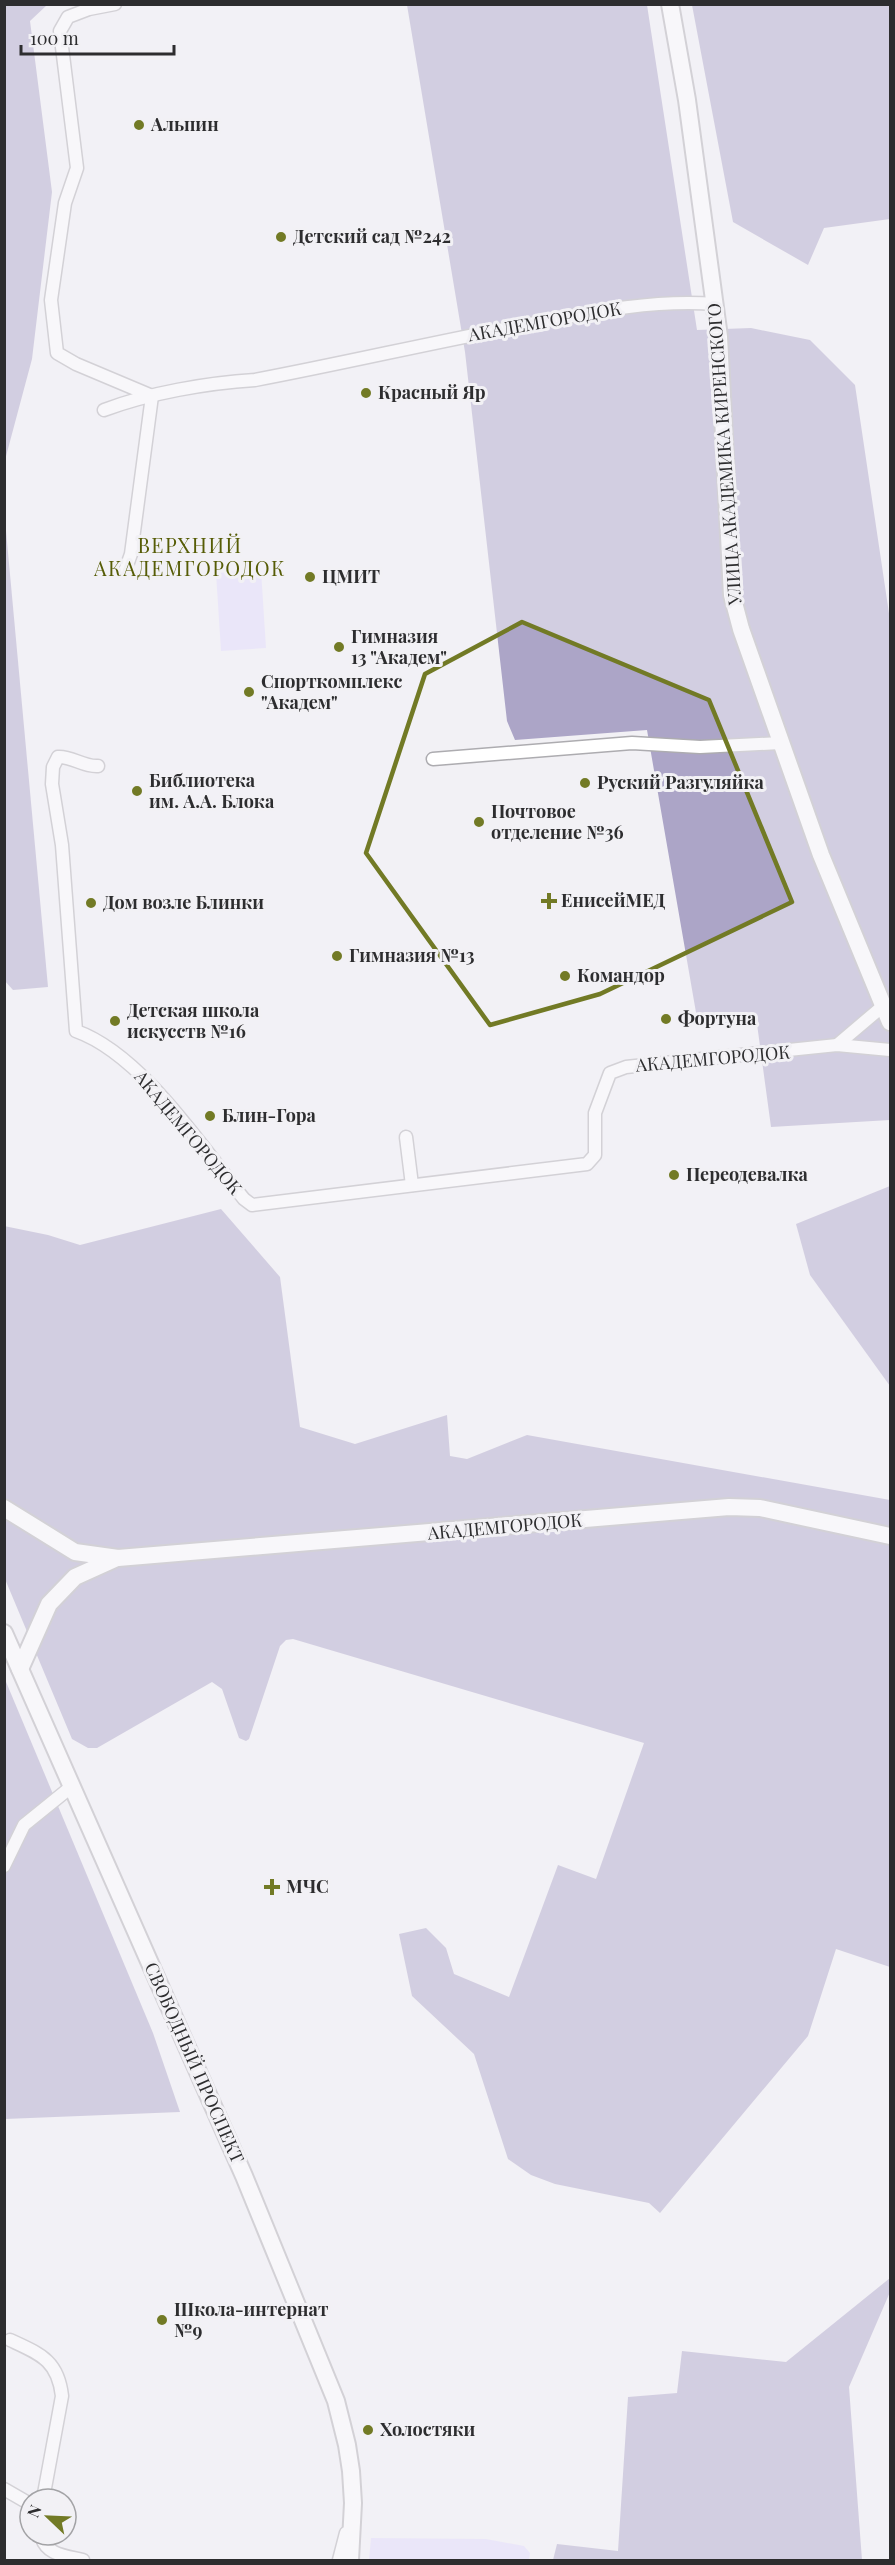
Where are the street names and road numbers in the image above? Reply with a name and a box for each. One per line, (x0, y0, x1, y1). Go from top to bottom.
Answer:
street label: АКАДЕМГОРОДОК (465, 296, 623, 346)
street label: УЛИЦА АКАДЕМИКА КИРЕНСКОГО (701, 302, 747, 607)
street label: АКАДЕМГОРОДОК (634, 1039, 791, 1077)
street label: АКАДЕМГОРОДОК (129, 1064, 248, 1200)
street label: АКАДЕМГОРОДОК (426, 1507, 583, 1545)
street label: СВОБОДНЫЙ ПРОСПЕКТ (140, 1958, 250, 2167)

